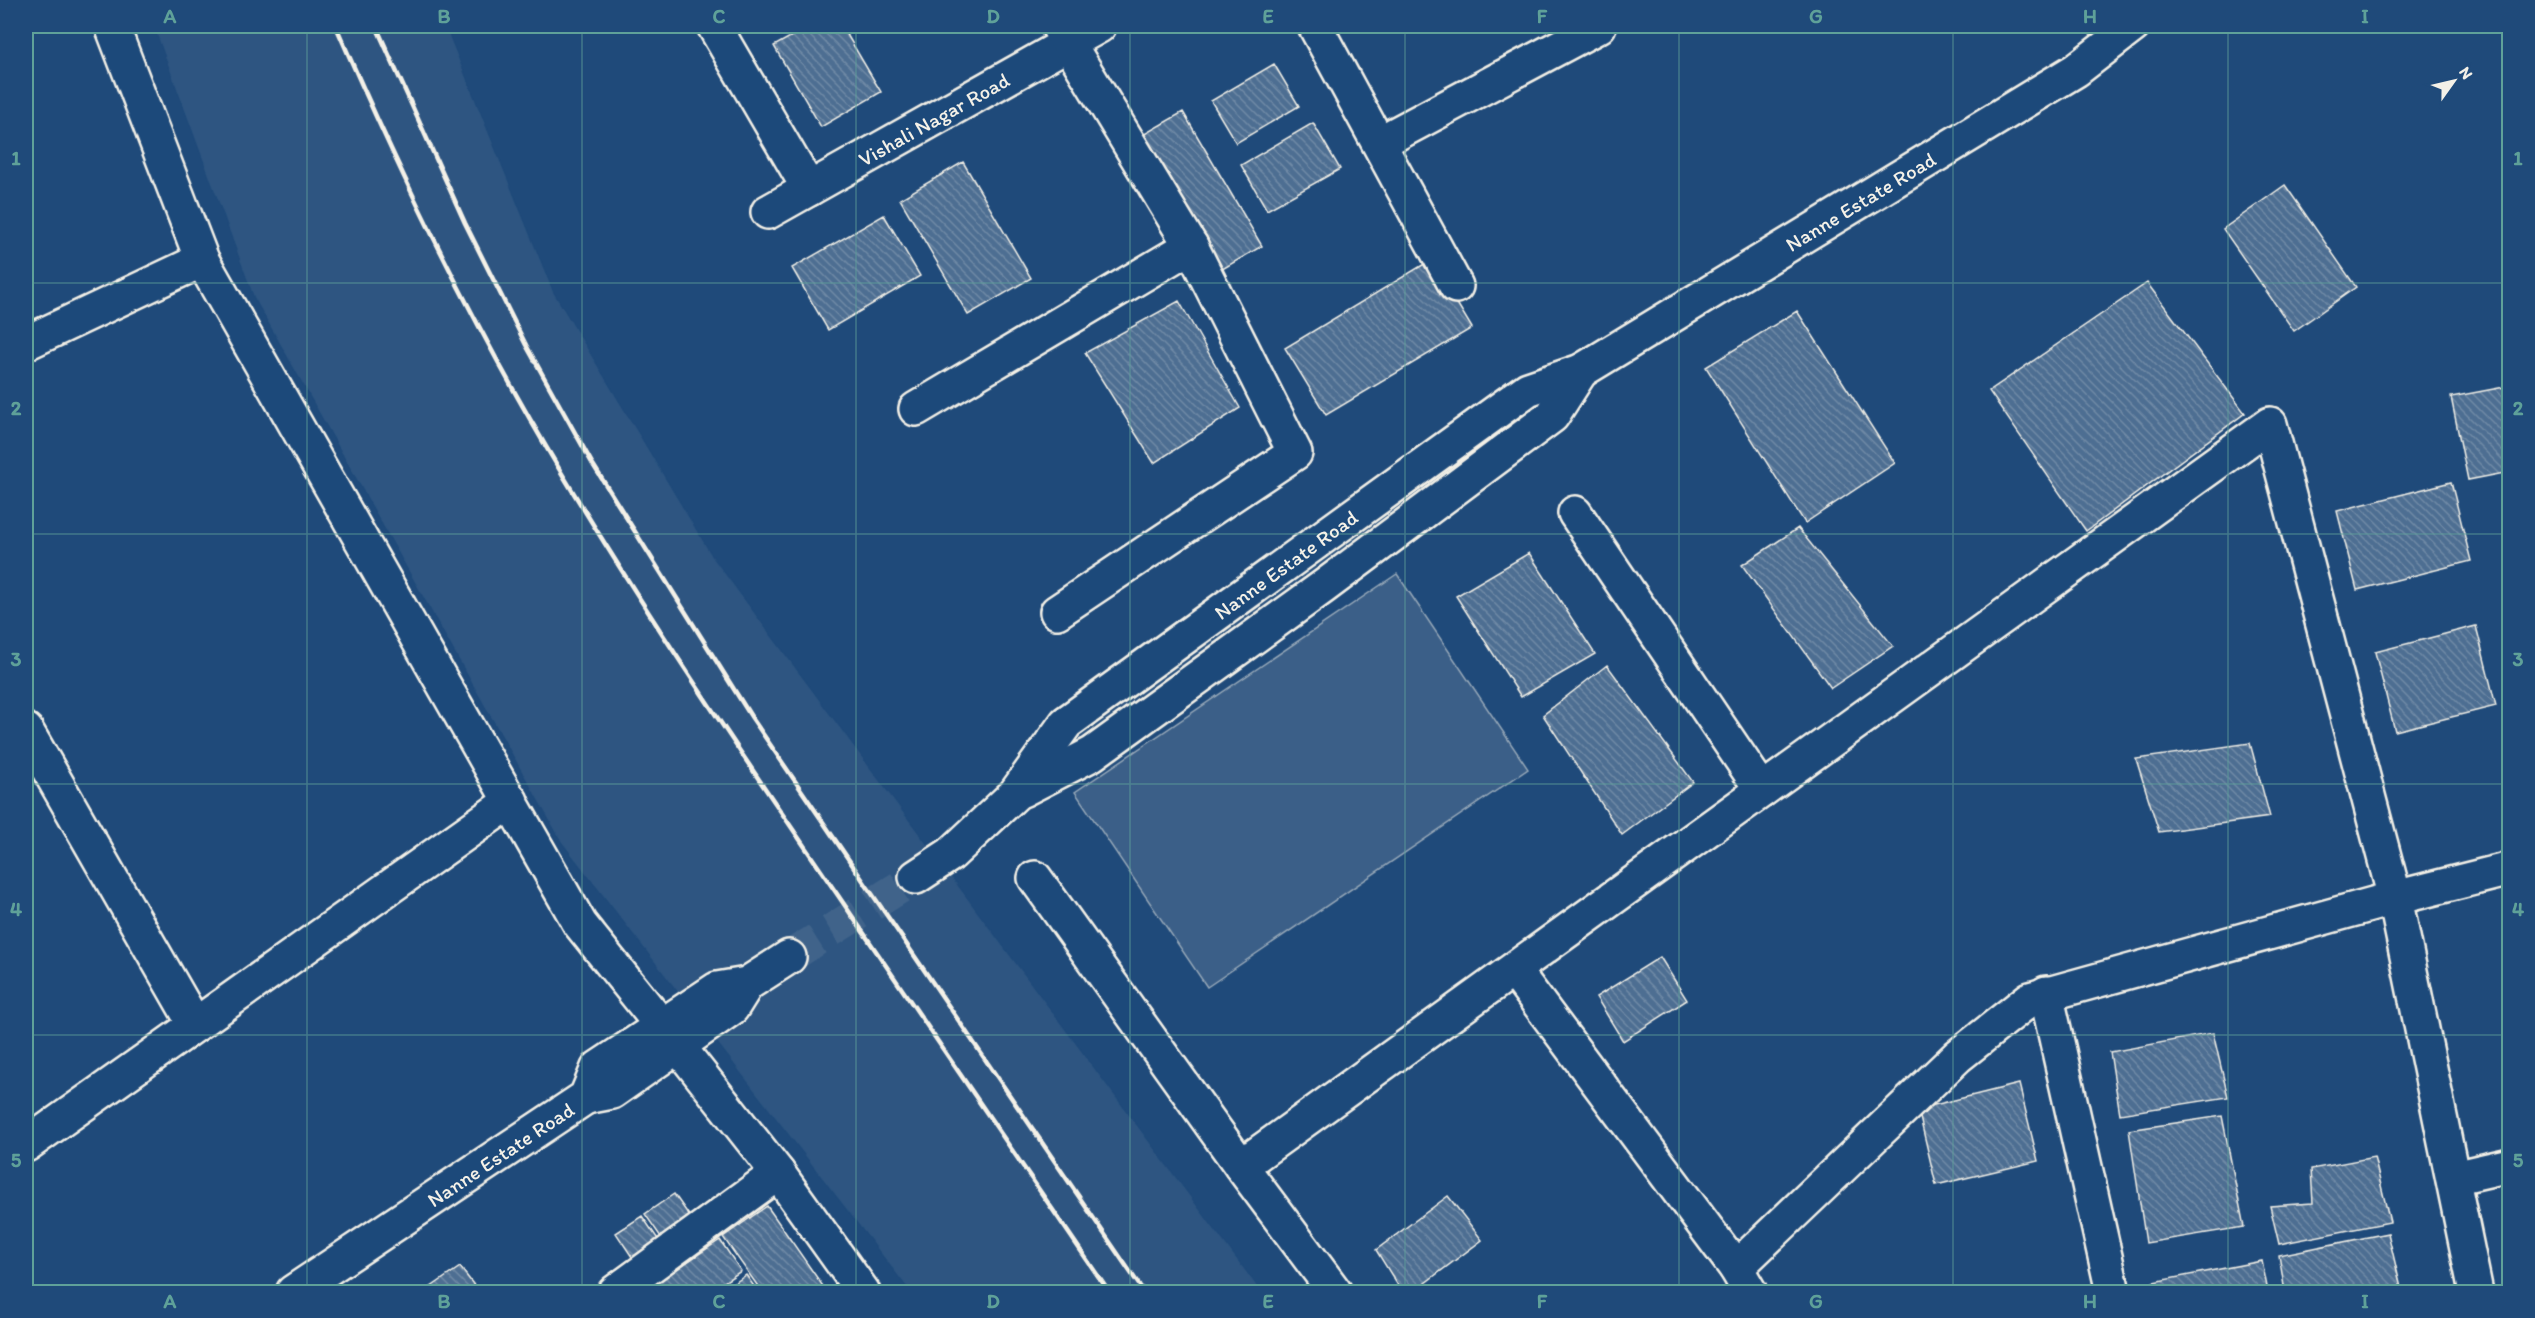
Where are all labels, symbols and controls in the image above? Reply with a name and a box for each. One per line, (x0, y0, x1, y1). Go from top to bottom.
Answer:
text: A (163, 4, 177, 28)
text: B (438, 4, 451, 28)
text: C (713, 4, 726, 28)
text: D (986, 4, 1000, 28)
text: E (1262, 4, 1274, 28)
text: F (1537, 4, 1548, 28)
text: G (1809, 4, 1823, 28)
text: H (2083, 4, 2097, 28)
text: I (2361, 4, 2369, 28)
north arrow (2424, 51, 2484, 111)
text: N (2455, 63, 2477, 83)
street label: Vishali Nagar Road (854, 66, 1014, 171)
text: 1 (11, 146, 21, 170)
street label: Nanne Estate Road (1781, 146, 1940, 256)
text: 1 (2513, 146, 2523, 170)
text: 2 (11, 396, 22, 420)
text: 2 (2513, 396, 2524, 420)
street label: Nanne Estate Road (1209, 504, 1363, 625)
text: 3 (11, 647, 22, 671)
text: 3 (2513, 647, 2524, 671)
text: 4 (10, 897, 22, 921)
text: 4 (2512, 897, 2524, 921)
street label: Nanne Estate Road (422, 1096, 579, 1212)
text: 5 (11, 1148, 22, 1172)
text: 5 (2513, 1148, 2524, 1172)
text: A (163, 1289, 177, 1313)
text: B (438, 1289, 451, 1313)
text: C (713, 1289, 726, 1313)
text: D (986, 1289, 1000, 1313)
text: E (1262, 1289, 1274, 1313)
text: F (1537, 1289, 1548, 1313)
text: G (1809, 1289, 1823, 1313)
text: H (2083, 1289, 2097, 1313)
text: I (2361, 1289, 2369, 1313)

